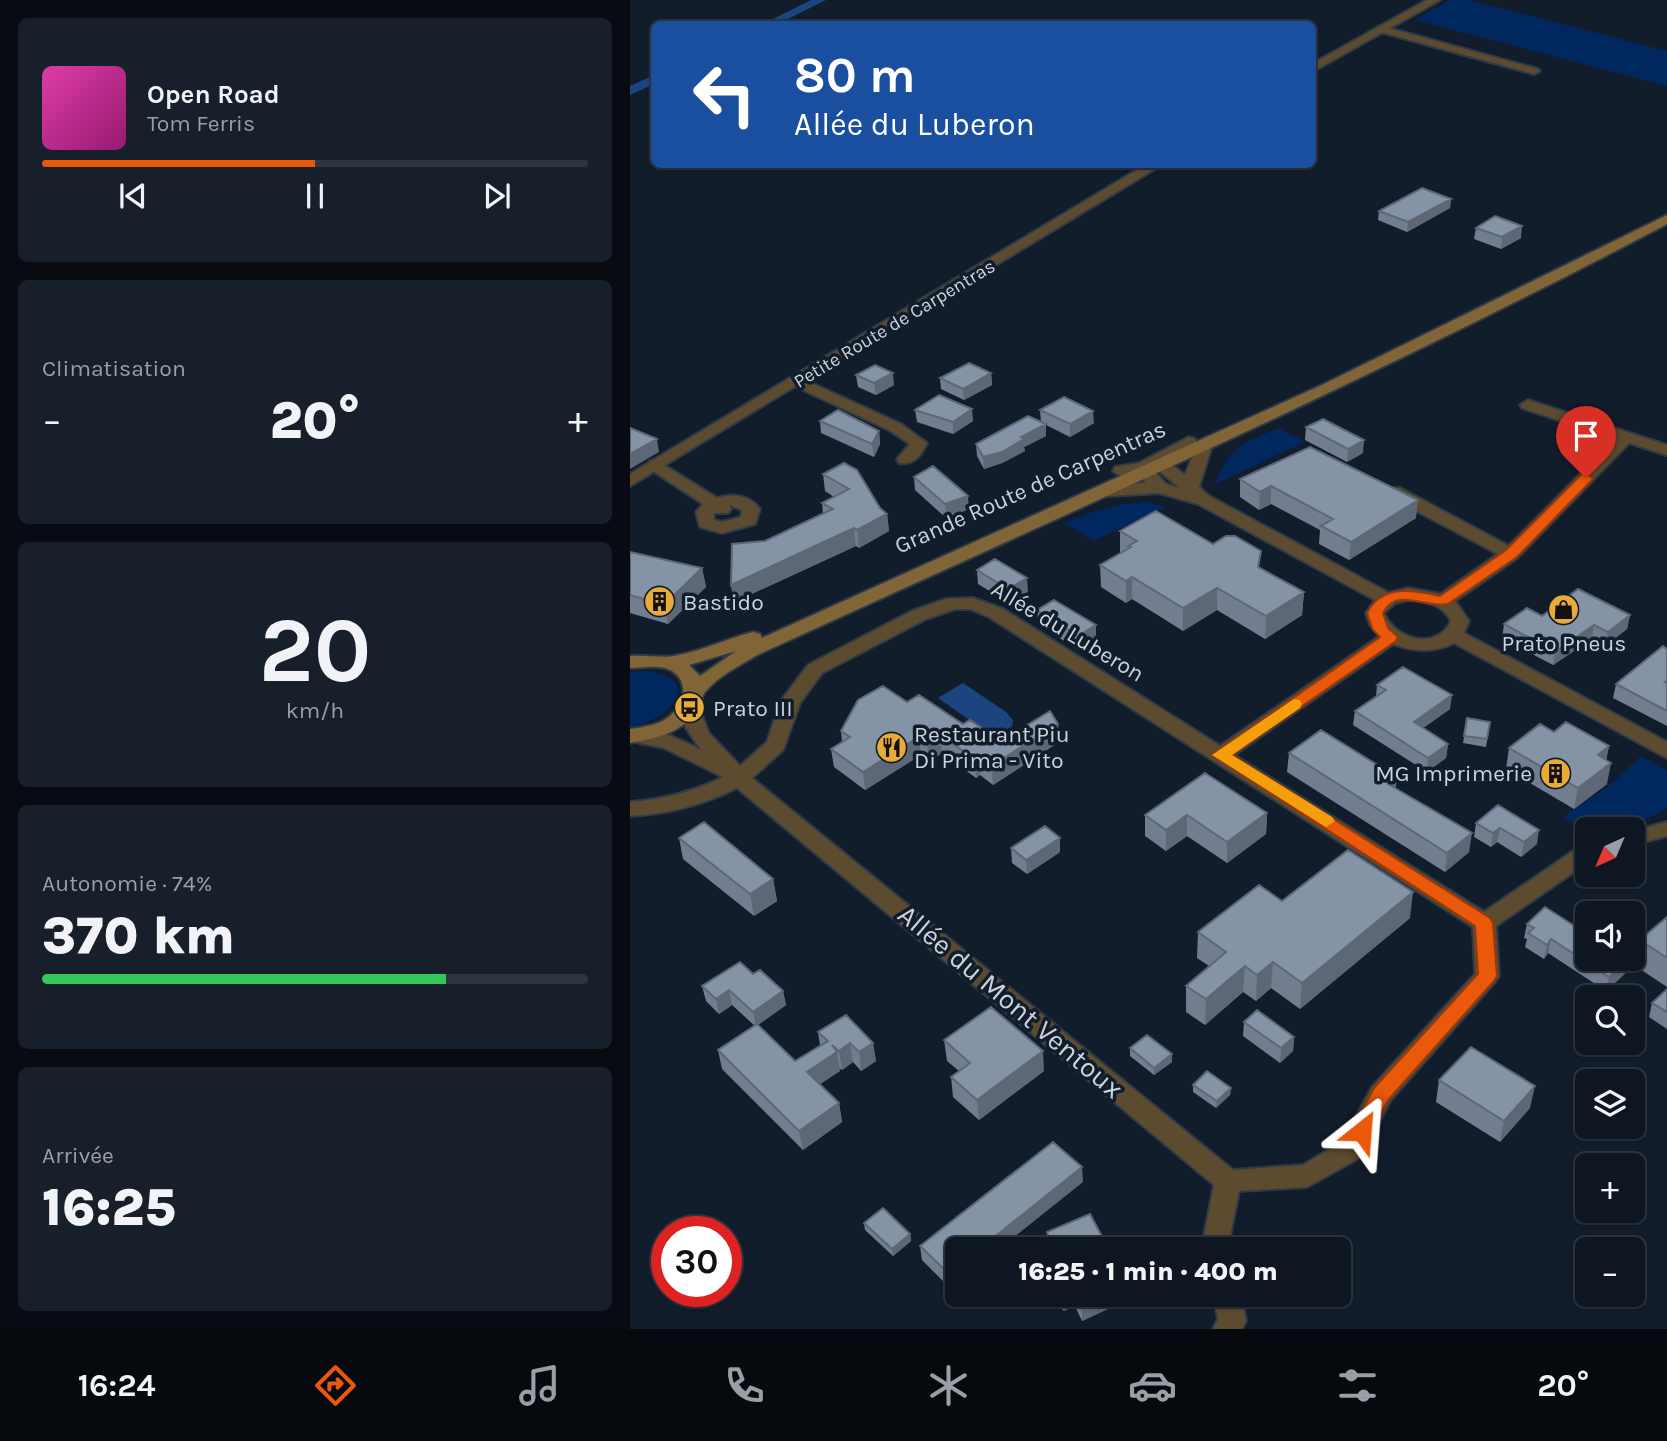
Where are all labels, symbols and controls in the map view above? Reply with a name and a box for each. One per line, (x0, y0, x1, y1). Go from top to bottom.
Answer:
text: 80 m (794, 47, 916, 104)
icon: left (679, 49, 770, 140)
text: Open Road (147, 79, 280, 110)
text: Allée du Luberon (794, 106, 1035, 143)
text: Tom Ferris (147, 110, 255, 137)
icon: previous (114, 177, 152, 215)
icon: pause (296, 177, 334, 215)
icon: next (478, 177, 516, 215)
street label: Petite Route de Carpentras (790, 255, 999, 393)
text: Climatisation (42, 355, 186, 382)
text: 20° (270, 390, 360, 451)
text: − (42, 398, 62, 443)
text: + (568, 398, 588, 443)
pin (1556, 406, 1616, 478)
street label: Grande Route de Carpentras (890, 415, 1170, 560)
icon: arrive (1567, 417, 1605, 455)
street label: Allée du Luberon (987, 575, 1149, 688)
building icon: Bastido (643, 585, 677, 619)
place label: Bastido (683, 589, 764, 616)
shop icon: Prato Pneus (1547, 592, 1581, 626)
text: 20 (259, 598, 371, 704)
place label: Prato Pneus (1502, 630, 1626, 657)
bus stop icon: Prato III (673, 691, 707, 725)
place label: Prato III (713, 695, 793, 722)
text: km/h (286, 697, 344, 724)
place label: Restaurant Piu Di Prima - Vito (914, 721, 1070, 774)
restaurant icon: Restaurant Piu Di Prima - Vito (874, 730, 908, 764)
building icon: MG Imprimerie (1538, 756, 1572, 790)
place label: MG Imprimerie (1375, 760, 1532, 787)
north arrow (1575, 817, 1645, 887)
map controls (1575, 817, 1645, 1307)
text: Autonomie · 74% (42, 870, 212, 897)
street label: Allée du Mont Ventoux (891, 898, 1130, 1105)
button: sound (1575, 901, 1645, 971)
text: 370 km (42, 905, 235, 966)
button: search (1575, 985, 1645, 1055)
button: layers (1575, 1069, 1645, 1139)
position arrow (1325, 1094, 1399, 1168)
text: Arrivée (42, 1142, 114, 1169)
button: + (1575, 1153, 1645, 1223)
text: 16:25 (42, 1177, 176, 1238)
speed limit sign: 30 (651, 1216, 742, 1307)
button: − (1575, 1237, 1645, 1307)
text: 16:25 · 1 min · 400 m (1018, 1256, 1278, 1287)
icon: directions (311, 1361, 360, 1410)
icon: music (515, 1361, 564, 1410)
icon: phone (720, 1361, 769, 1410)
icon: climate (924, 1361, 973, 1410)
icon: car (1128, 1361, 1177, 1410)
icon: filters (1333, 1361, 1382, 1410)
text: 16:24 (78, 1367, 156, 1404)
text: 20° (1537, 1367, 1589, 1404)

